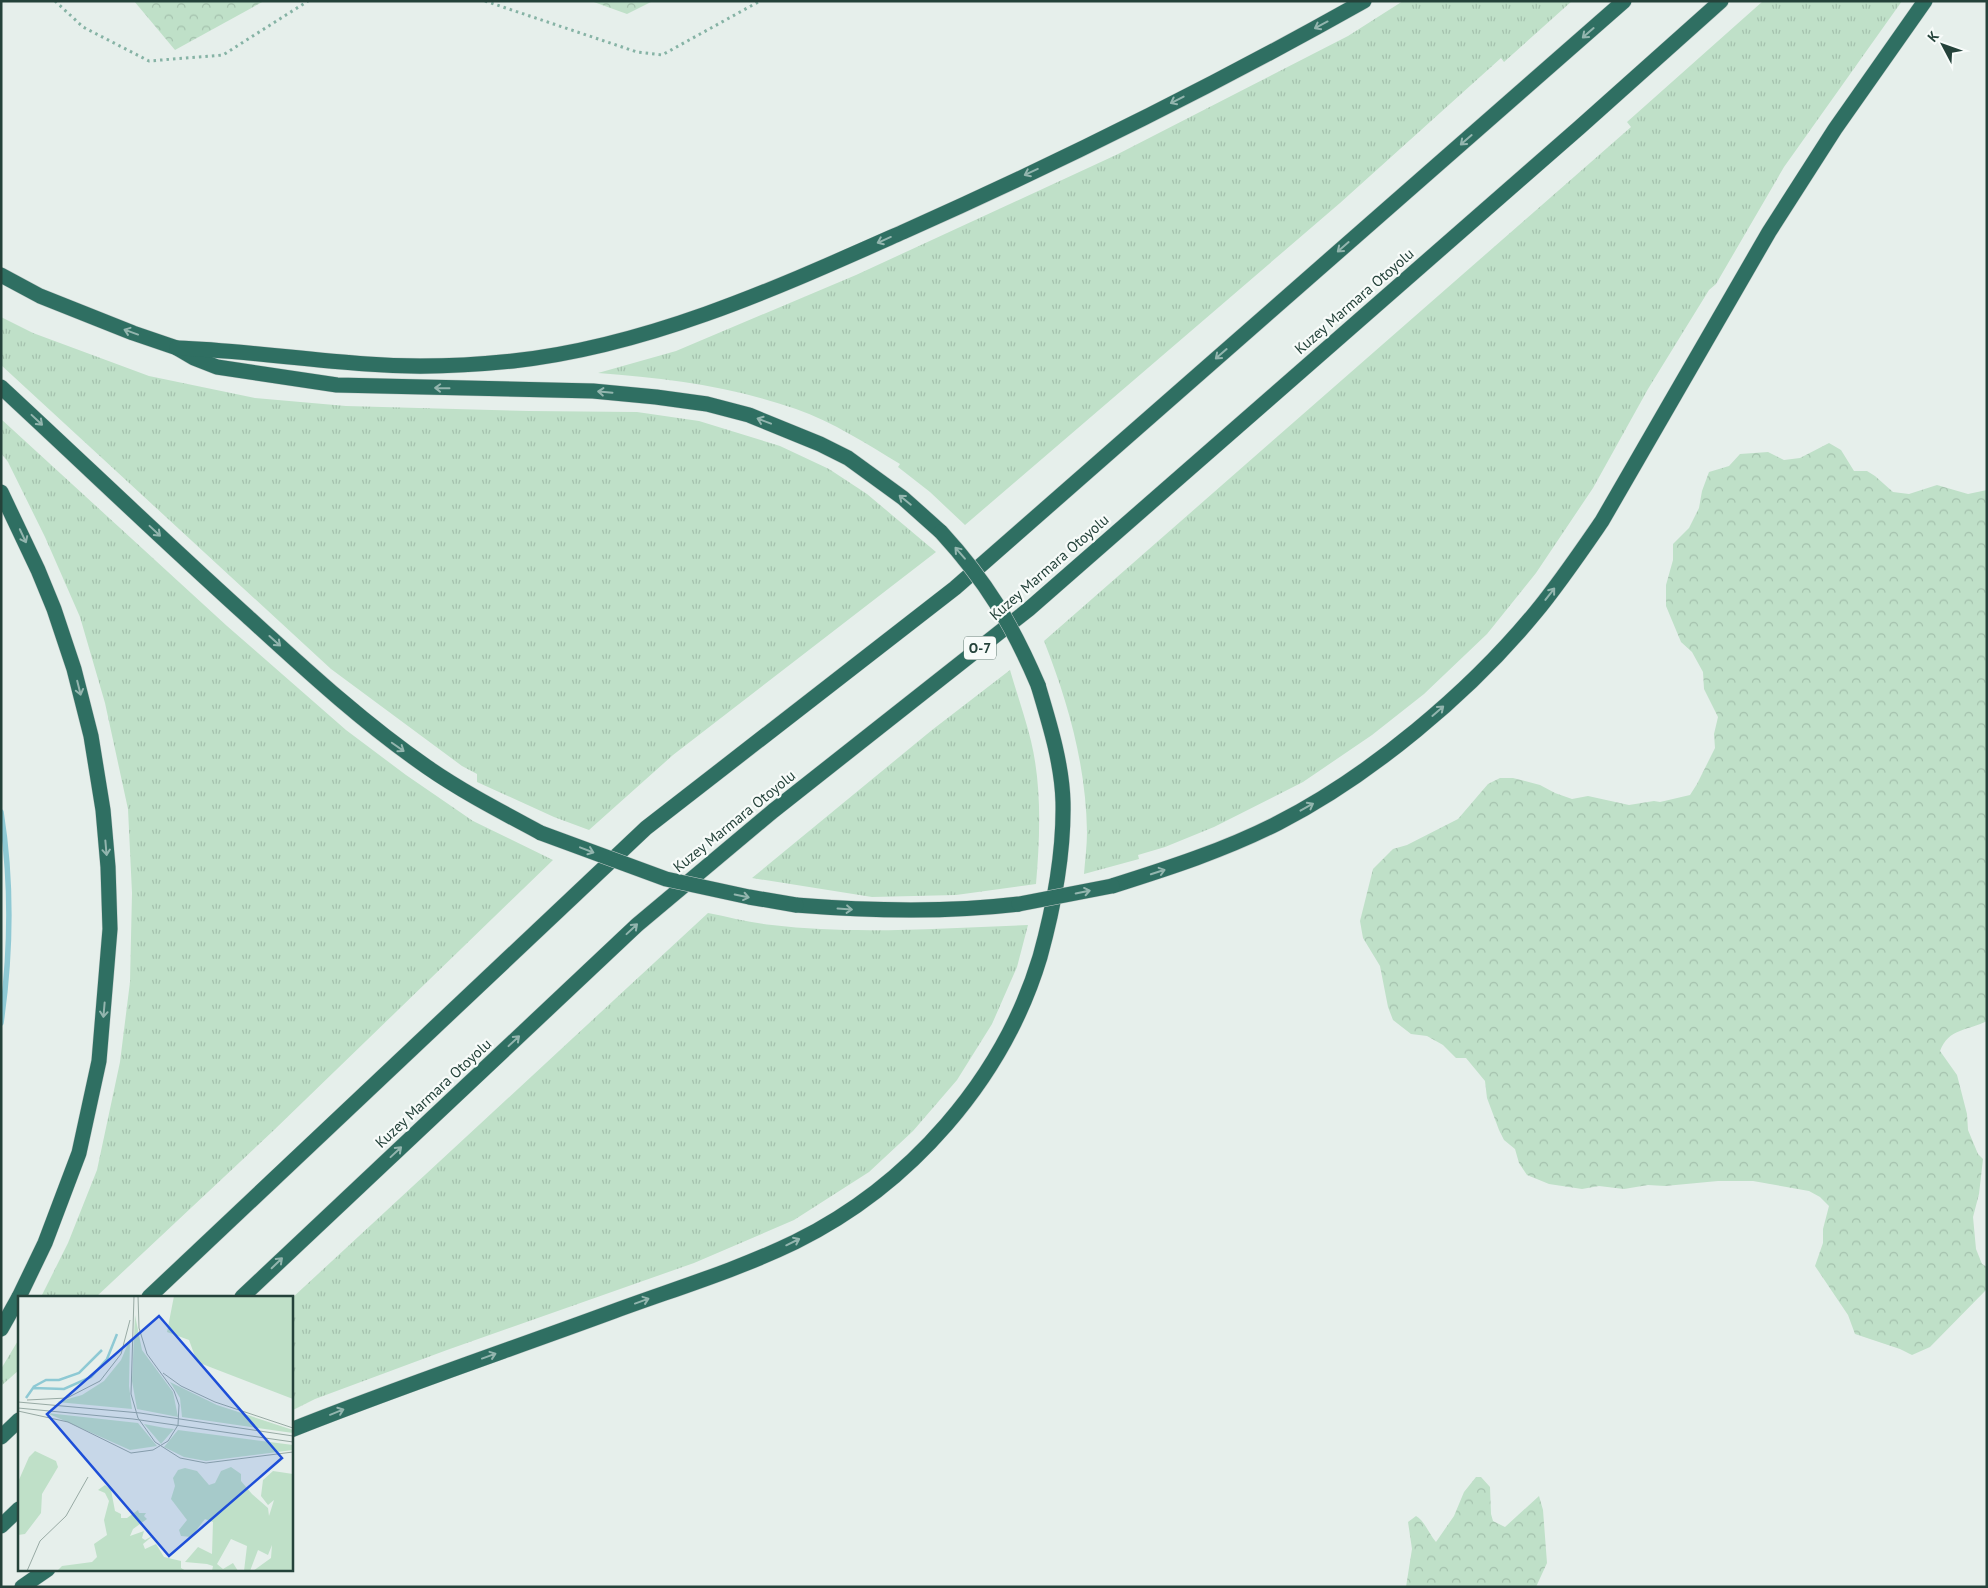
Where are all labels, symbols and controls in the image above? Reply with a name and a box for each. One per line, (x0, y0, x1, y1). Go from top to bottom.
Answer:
one-way arrow (1314, 20, 1329, 30)
north arrow (1918, 20, 1968, 70)
text: K (1924, 27, 1943, 46)
one-way arrow (1581, 28, 1594, 39)
one-way arrow (1170, 96, 1185, 106)
one-way arrow (1459, 135, 1472, 146)
one-way arrow (1024, 167, 1039, 177)
one-way arrow (877, 236, 892, 246)
one-way arrow (1337, 242, 1350, 253)
street label: Kuzey Marmara Otoyolu (1290, 244, 1418, 358)
one-way arrow (123, 327, 139, 336)
one-way arrow (1215, 349, 1228, 360)
one-way arrow (435, 383, 451, 393)
one-way arrow (597, 388, 613, 397)
one-way arrow (30, 414, 43, 426)
one-way arrow (757, 415, 772, 425)
one-way arrow (899, 494, 912, 505)
street label: Kuzey Marmara Otoyolu (985, 510, 1113, 624)
one-way arrow (149, 525, 162, 537)
one-way arrow (18, 528, 28, 543)
one-way arrow (955, 547, 966, 560)
one-way arrow (1545, 588, 1556, 601)
one-way arrow (268, 635, 281, 647)
road number: O-7 (964, 636, 996, 660)
one-way arrow (75, 680, 84, 696)
one-way arrow (1431, 705, 1444, 717)
one-way arrow (391, 742, 405, 752)
street label: Kuzey Marmara Otoyolu (669, 766, 799, 876)
one-way arrow (1299, 801, 1314, 811)
one-way arrow (102, 840, 111, 856)
one-way arrow (579, 846, 594, 856)
one-way arrow (1150, 866, 1166, 876)
one-way arrow (1074, 887, 1090, 897)
one-way arrow (734, 892, 750, 901)
one-way arrow (837, 904, 853, 913)
one-way arrow (626, 923, 639, 935)
one-way arrow (99, 1002, 109, 1018)
street label: Kuzey Marmara Otoyolu (371, 1034, 495, 1152)
one-way arrow (508, 1035, 521, 1047)
one-way arrow (389, 1146, 402, 1158)
one-way arrow (786, 1237, 801, 1247)
one-way arrow (271, 1257, 284, 1269)
inset map (18, 1296, 292, 1570)
one-way arrow (634, 1296, 649, 1305)
one-way arrow (481, 1351, 496, 1360)
one-way arrow (329, 1406, 344, 1415)

